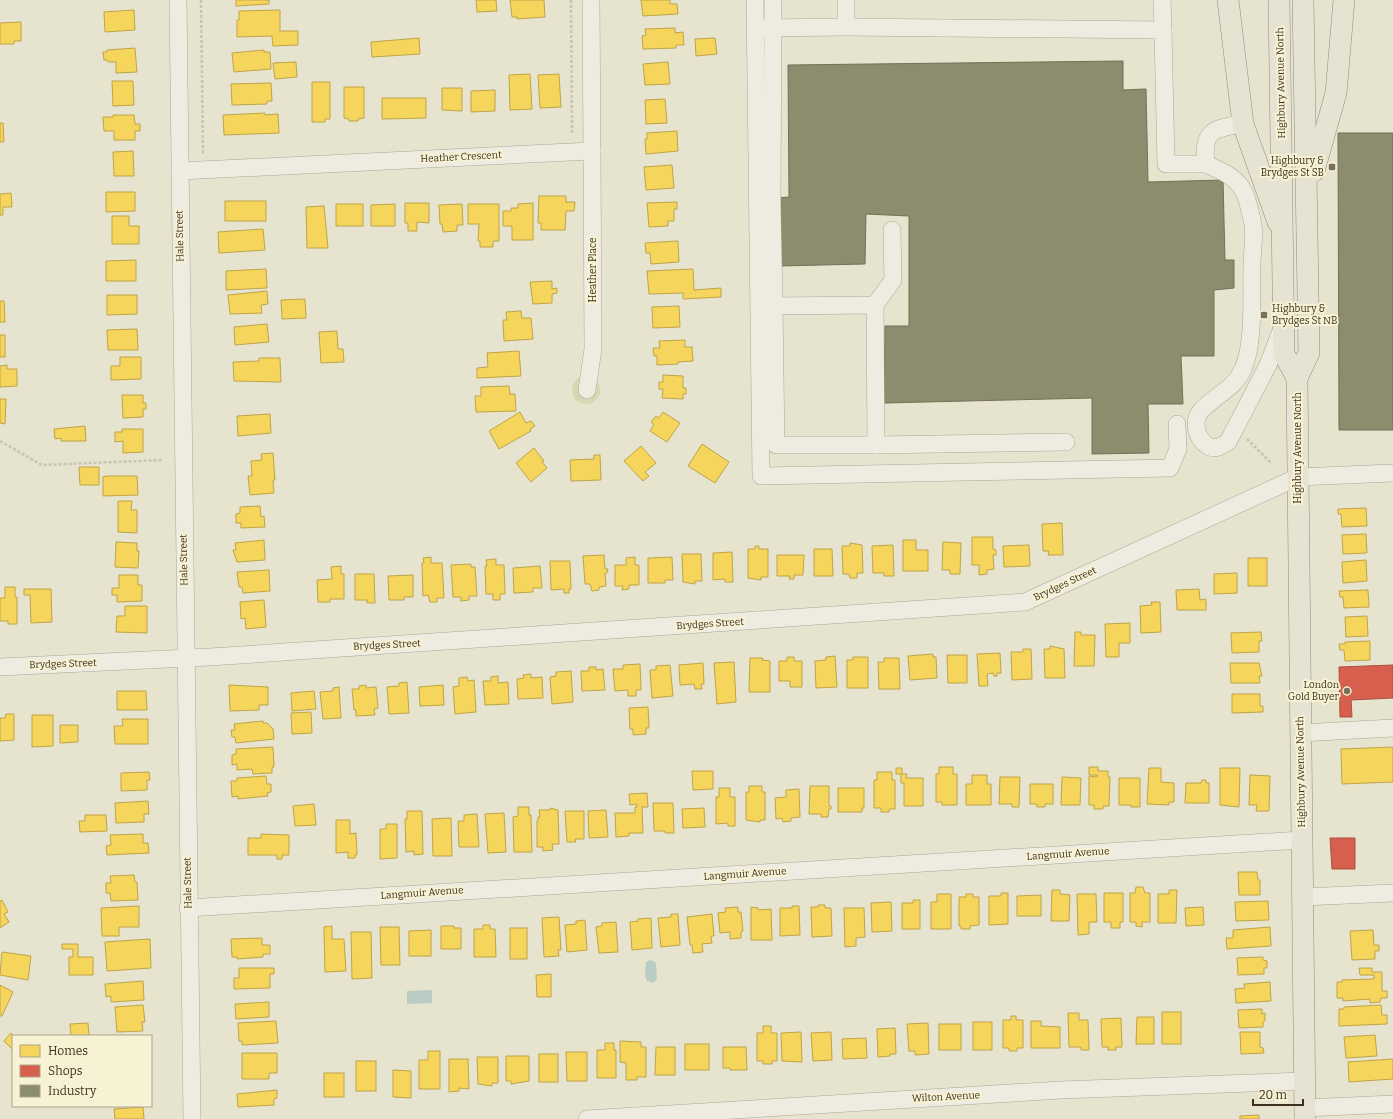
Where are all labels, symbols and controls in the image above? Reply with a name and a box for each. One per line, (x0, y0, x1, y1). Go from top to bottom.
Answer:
street label: Highbury Avenue North (1274, 26, 1288, 139)
street label: Heather Crescent (420, 149, 502, 165)
place label: Highbury & Brydges St SB (1261, 155, 1324, 179)
marker: Highbury & Brydges St SB (1327, 162, 1337, 172)
street label: Hale Street (174, 210, 186, 262)
street label: Heather Place (587, 238, 599, 302)
place label: Highbury & Brydges St NB (1272, 303, 1337, 327)
marker: Highbury & Brydges St NB (1259, 310, 1269, 320)
street label: Highbury Avenue North (1292, 392, 1304, 504)
street label: Hale Street (178, 534, 190, 586)
street label: Brydges Street (1032, 564, 1099, 604)
street label: Brydges Street (676, 616, 745, 632)
street label: Brydges Street (353, 637, 422, 653)
street label: Brydges Street (29, 657, 97, 671)
place label: London Gold Buyer (1288, 679, 1340, 703)
marker: London Gold Buyer (1342, 686, 1352, 696)
street label: Highbury Avenue North (1294, 715, 1308, 828)
street label: Langmuir Avenue (1026, 845, 1110, 863)
street label: Hale Street (182, 857, 194, 909)
street label: Langmuir Avenue (703, 865, 787, 883)
street label: Langmuir Avenue (380, 884, 464, 902)
legend (12, 1035, 152, 1107)
text: Homes (48, 1044, 88, 1058)
text: Shops (48, 1064, 83, 1078)
scale bar (1253, 1081, 1303, 1107)
text: Industry (48, 1084, 97, 1098)
text: 20 m (1259, 1088, 1288, 1102)
street label: Wilton Avenue (912, 1089, 980, 1105)

